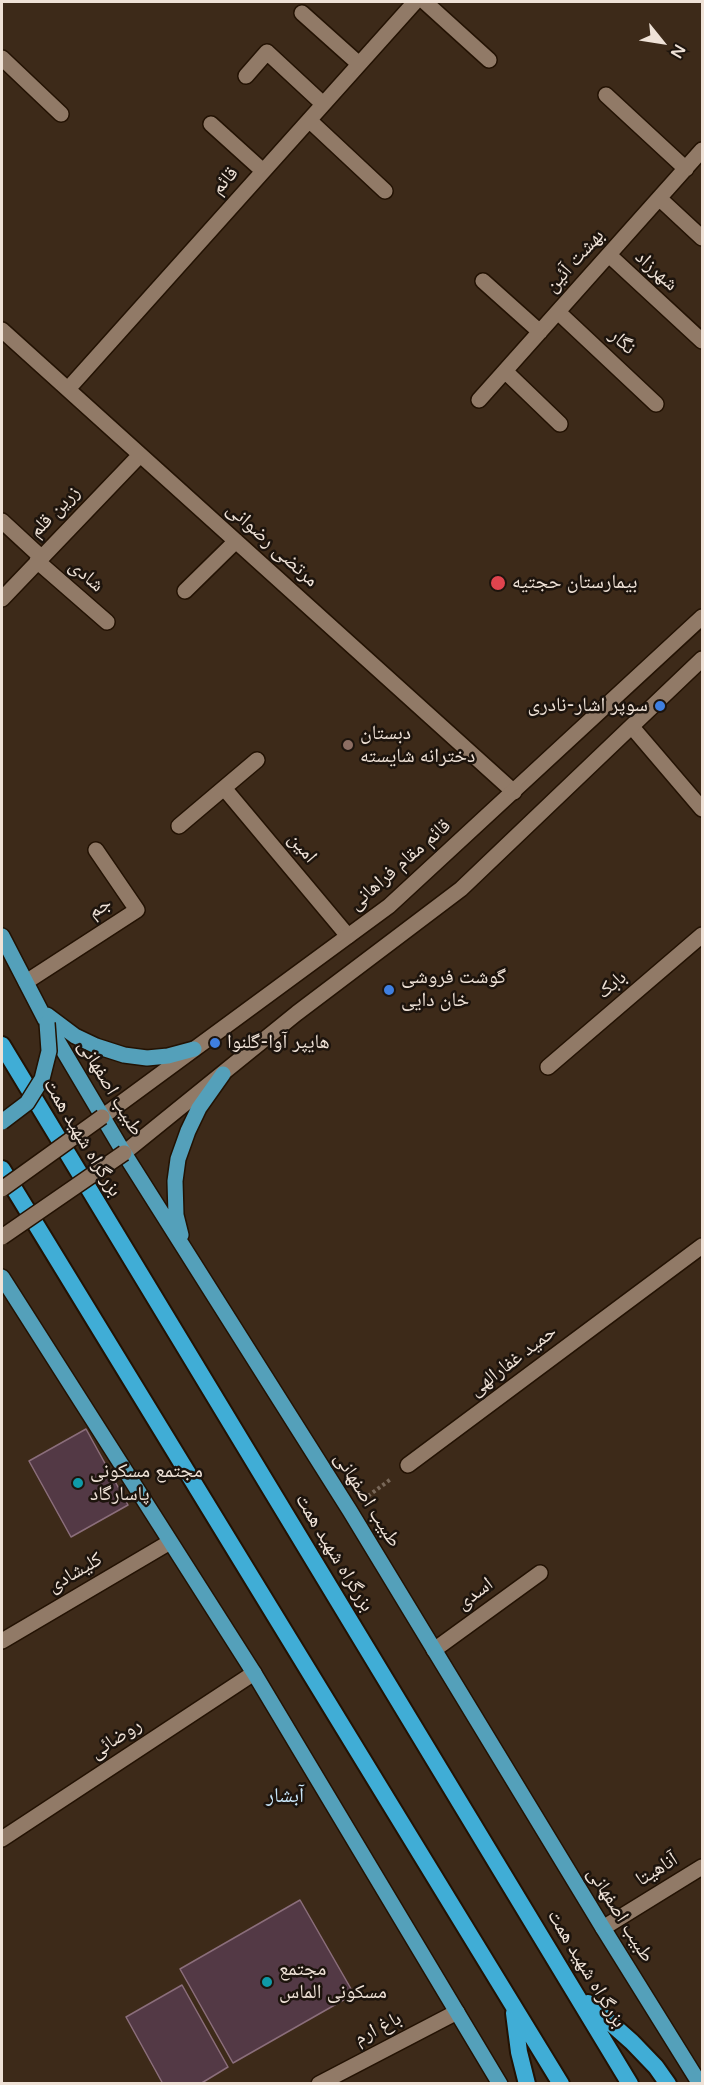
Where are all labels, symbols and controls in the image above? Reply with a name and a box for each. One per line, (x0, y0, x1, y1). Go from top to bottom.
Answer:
north arrow (632, 12, 692, 72)
text: N (666, 40, 689, 62)
street label: قائم (206, 162, 244, 200)
street label: بهشت آئین (540, 224, 610, 298)
street label: شهرزاد (630, 245, 682, 297)
street label: نگار (604, 324, 640, 360)
street label: زرین قلم (24, 481, 86, 543)
street label: مرتضی رضوانی (221, 497, 323, 593)
street label: شادی (63, 554, 109, 598)
place label: بیمارستان حجتیه (512, 571, 638, 595)
marker: بیمارستان حجتیه (489, 574, 507, 592)
place label: سوپر اشار-نادری (528, 694, 648, 718)
marker: سوپر اشار-نادری (653, 699, 667, 713)
place label: دبستان دخترانه شایسته (360, 722, 475, 769)
marker: دبستان دخترانه شایسته (341, 738, 355, 752)
street label: قائم مقام فراهانی (344, 814, 456, 916)
street label: امین (282, 828, 322, 868)
street label: جم (84, 892, 116, 924)
place label: گوشت فروشی خان دایی (401, 966, 506, 1013)
street label: بابک (592, 966, 632, 1004)
marker: گوشت فروشی خان دایی (382, 983, 396, 997)
place label: هایپر آوا-گلنوا (227, 1031, 330, 1055)
street label: طبیب اصفهانی (72, 1036, 148, 1140)
marker: هایپر آوا-گلنوا (208, 1036, 222, 1050)
street label: بزرگراه شهید همت (37, 1075, 127, 1201)
street label: حمید غفارالهی (464, 1320, 562, 1402)
street label: طبیب اصفهانی (328, 1448, 406, 1552)
place label: مجتمع مسکونی پاسارگاد (90, 1460, 203, 1507)
marker: مجتمع مسکونی پاسارگاد (71, 1476, 85, 1490)
street label: بزرگراه شهید همت (289, 1490, 379, 1616)
street label: کلیشادی (43, 1548, 107, 1598)
street label: اسدی (452, 1573, 498, 1615)
street label: روضائی (86, 1713, 146, 1765)
district label: آبشار (266, 1783, 304, 1809)
street label: آناهیتا (632, 1848, 682, 1892)
street label: طبیب اصفهانی (581, 1863, 659, 1967)
street label: بزرگراه شهید همت (541, 1906, 631, 2032)
place label: مجتمع مسکونی الماس (279, 1958, 387, 2005)
marker: مجتمع مسکونی الماس (260, 1975, 274, 1989)
street label: باغ ارم (350, 2007, 406, 2051)

